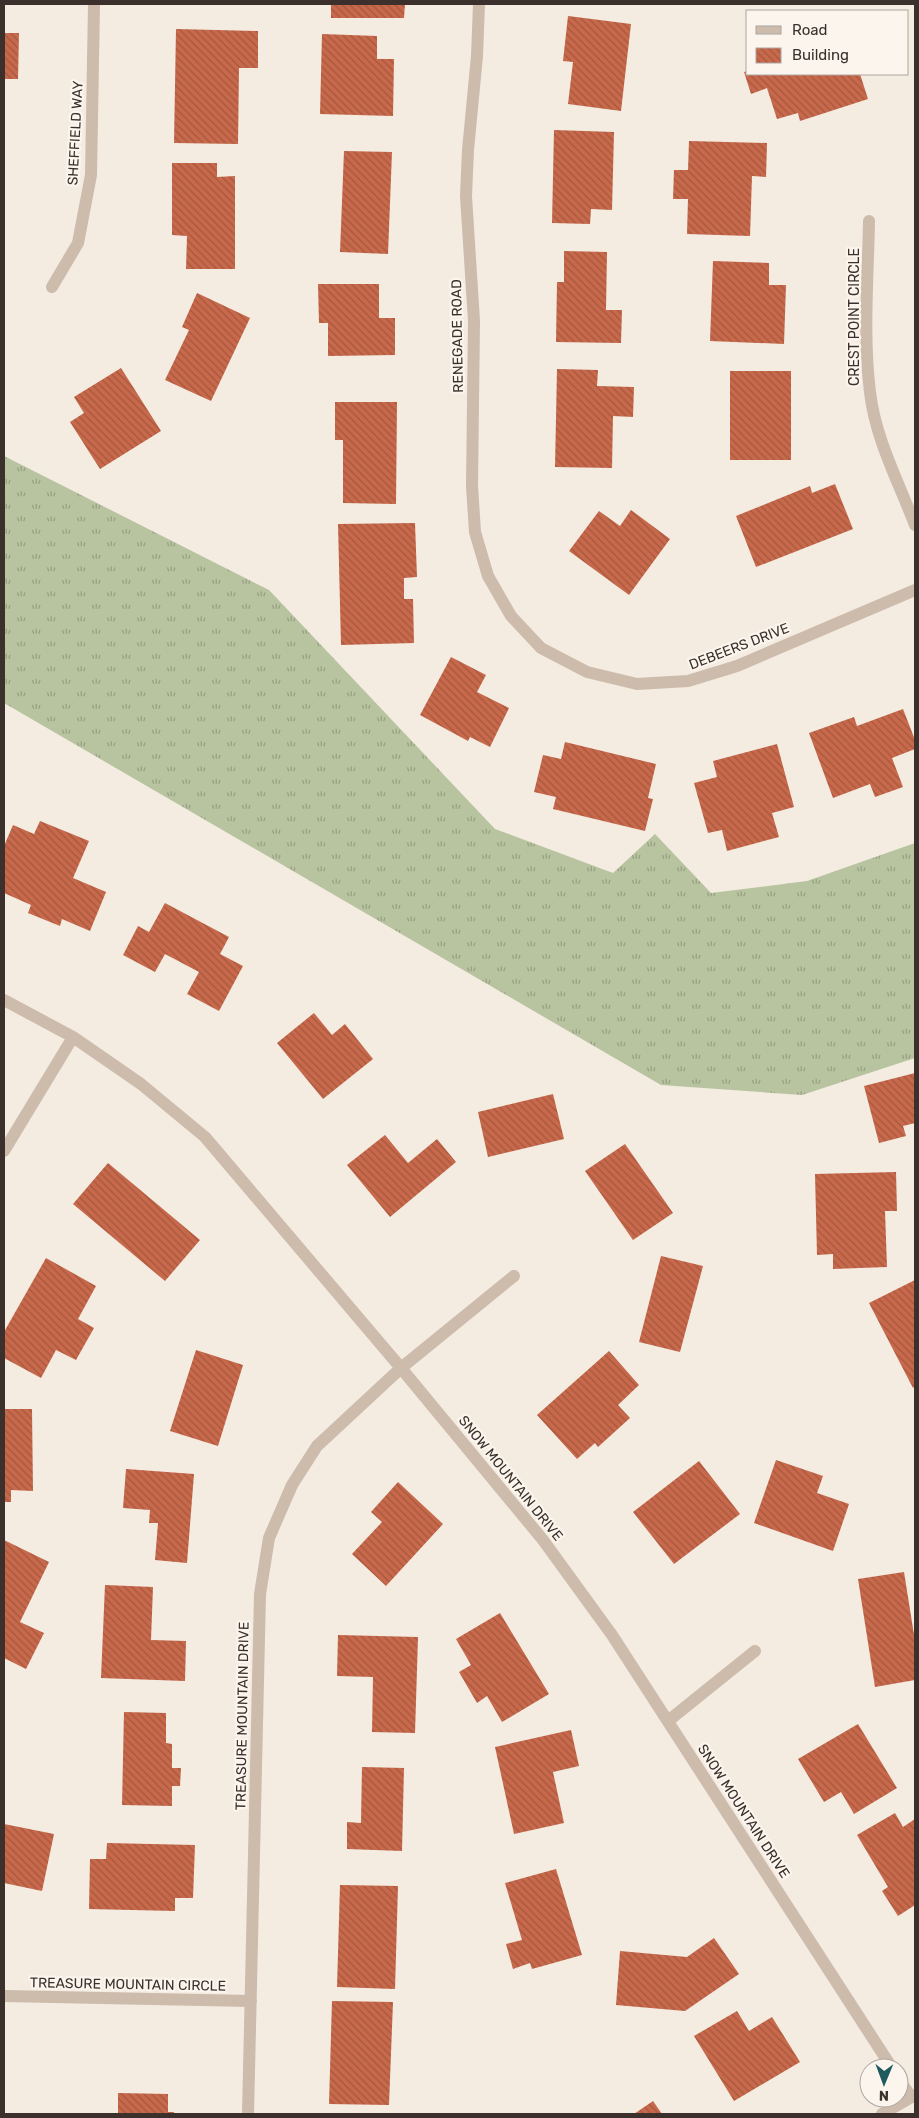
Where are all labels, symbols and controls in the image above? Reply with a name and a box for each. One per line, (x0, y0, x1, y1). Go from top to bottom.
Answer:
legend (746, 10, 909, 75)
text: Road (792, 21, 828, 39)
text: Building (792, 46, 849, 64)
street label: SHEFFIELD WAY (64, 80, 87, 186)
street label: CREST POINT CIRCLE (846, 248, 863, 386)
street label: RENEGADE ROAD (448, 279, 467, 393)
street label: DEBEERS DRIVE (687, 620, 792, 673)
street label: SNOW MOUNTAIN DRIVE (455, 1412, 566, 1544)
street label: TREASURE MOUNTAIN DRIVE (232, 1622, 253, 1810)
street label: SNOW MOUNTAIN DRIVE (694, 1741, 793, 1881)
street label: TREASURE MOUNTAIN CIRCLE (30, 1974, 226, 1995)
north arrow (859, 2058, 909, 2108)
text: N (879, 2087, 889, 2104)

